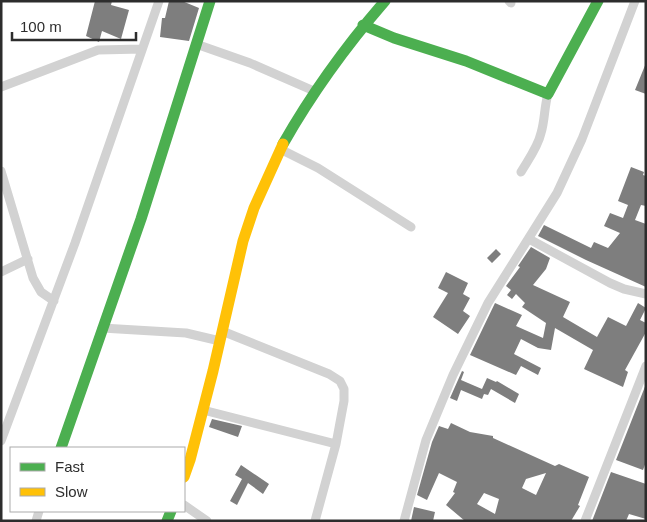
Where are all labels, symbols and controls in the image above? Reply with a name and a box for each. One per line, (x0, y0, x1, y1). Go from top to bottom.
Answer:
scale bar (12, 10, 136, 42)
text: 100 m (20, 18, 62, 35)
legend (10, 447, 185, 512)
text: Fast (55, 458, 85, 475)
text: Slow (55, 483, 88, 500)

